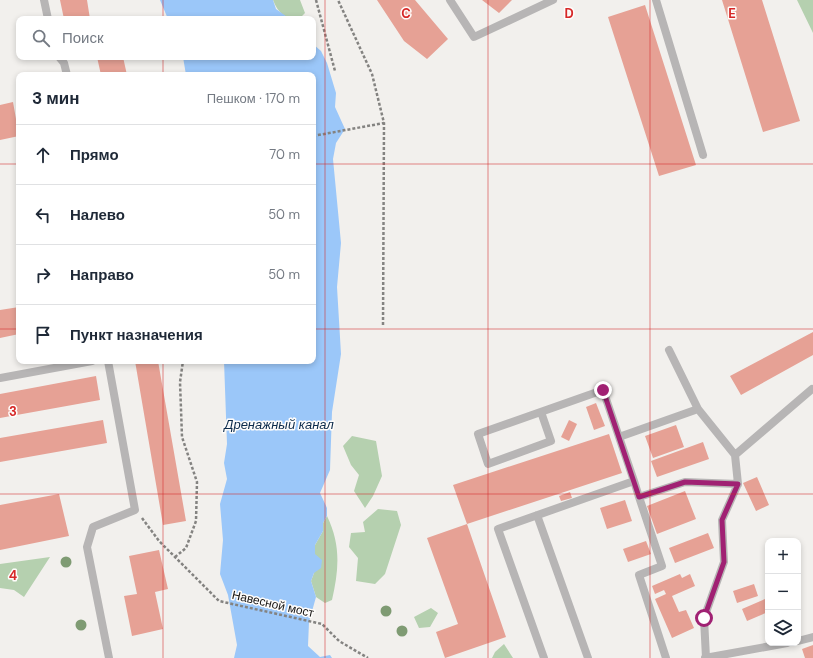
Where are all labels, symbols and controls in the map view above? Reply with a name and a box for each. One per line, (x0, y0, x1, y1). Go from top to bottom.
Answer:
text: C (401, 5, 411, 22)
text: D (564, 5, 574, 22)
text: E (728, 5, 736, 22)
search box (16, 16, 316, 60)
icon: search (30, 27, 52, 49)
text: Поиск (62, 28, 104, 48)
text: 3 мин (32, 87, 80, 109)
text: Пешком · 170 m (207, 90, 300, 107)
icon: ahead (32, 144, 54, 166)
text: Прямо (70, 145, 119, 165)
text: 70 m (269, 146, 300, 163)
icon: left (32, 204, 54, 226)
text: Налево (70, 205, 125, 225)
text: 50 m (268, 206, 300, 223)
icon: right (32, 264, 54, 286)
text: Направо (70, 265, 134, 285)
text: 50 m (268, 266, 300, 283)
icon: arrive (32, 324, 54, 346)
text: Пункт назначения (70, 325, 203, 345)
route end (594, 381, 612, 399)
text: 3 (9, 403, 17, 420)
water label: Дренажный канал (222, 416, 334, 433)
map controls (765, 538, 801, 646)
button: + (765, 538, 801, 574)
text: 4 (9, 567, 17, 584)
button: − (765, 574, 801, 610)
street label: Навесной мост (230, 587, 316, 621)
route start (695, 609, 713, 627)
button: layers (765, 610, 801, 646)

